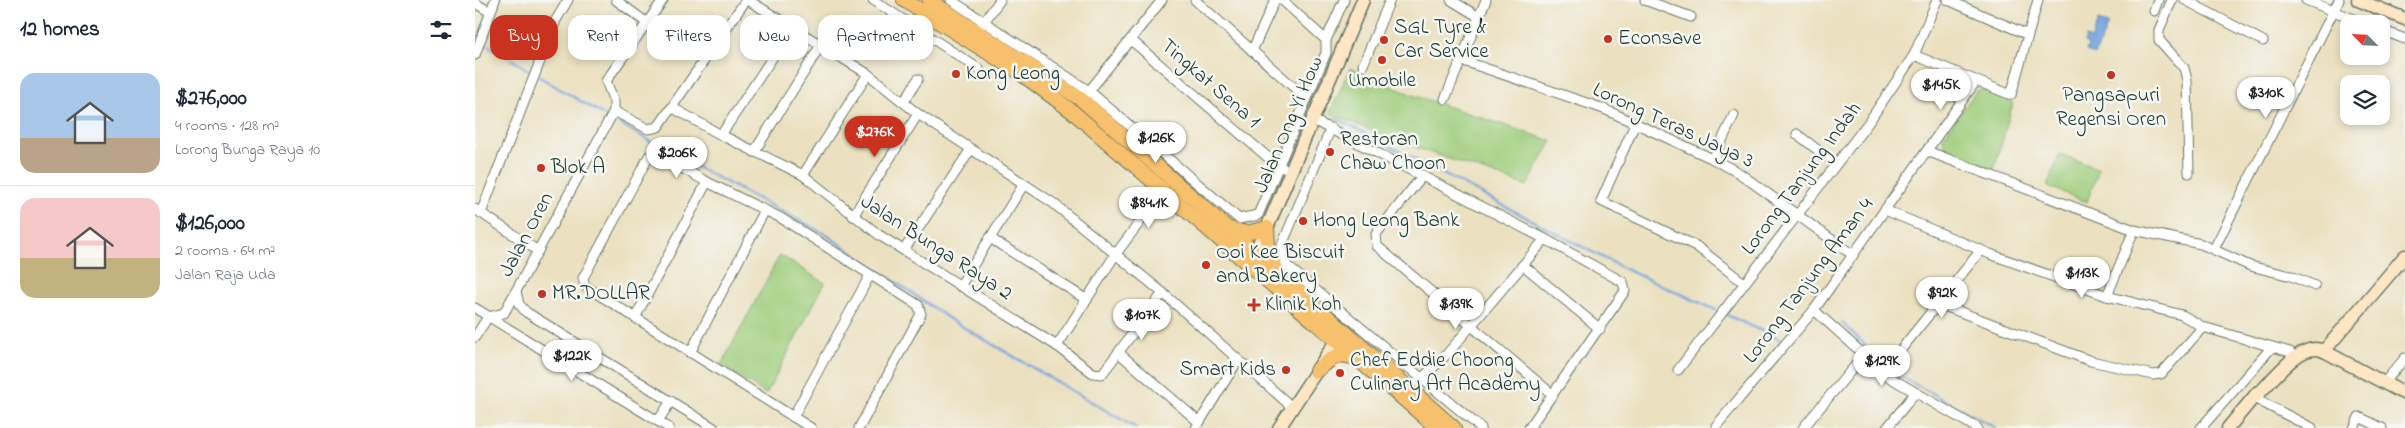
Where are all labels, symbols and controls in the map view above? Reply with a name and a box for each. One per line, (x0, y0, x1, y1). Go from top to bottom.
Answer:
place label: SGL Tyre & Car Service (1394, 13, 1489, 67)
text: 12 homes (20, 15, 100, 45)
chip: Buy (490, 15, 558, 60)
chip: Rent (568, 15, 637, 60)
chip: Filters (647, 15, 730, 60)
chip: New (740, 15, 808, 60)
chip: Apartment (818, 15, 933, 60)
north arrow (2340, 15, 2390, 65)
map controls (2340, 15, 2390, 125)
icon: filters (427, 16, 455, 44)
place label: Econsave (1618, 24, 1702, 54)
street label: Tingkat Sena 1 (1152, 32, 1267, 138)
marker: Econsave (1602, 33, 1614, 45)
marker: SGL Tyre & Car Service (1378, 34, 1390, 46)
street label: Jalan Ong Yi How (1247, 52, 1333, 199)
marker: Umobile (1376, 54, 1388, 66)
place label: Kong Leong (966, 59, 1060, 91)
place label: Umobile (1348, 66, 1416, 96)
marker: Kong Leong (950, 68, 962, 80)
pin: $145K (1906, 68, 1976, 111)
marker: Pangsapuri Regensi Oren (2105, 69, 2117, 81)
text: $145K (1922, 73, 1960, 97)
street label: Lorong Teras Jaya 3 (1587, 75, 1759, 178)
button: layers (2340, 75, 2390, 125)
pin: $310K (2231, 76, 2301, 119)
place label: Pangsapuri Regensi Oren (2056, 81, 2166, 137)
text: $310K (2248, 81, 2284, 105)
text: $276,000 (175, 84, 247, 114)
icon: home (60, 93, 120, 153)
street label: Lorong Tanjung Indah (1734, 96, 1871, 263)
text: 4 rooms · 128 m² (175, 114, 279, 138)
pin: $276K (840, 116, 910, 158)
text: $276K (855, 120, 895, 144)
pin: $126K (1121, 121, 1191, 164)
place label: Restoran Chaw Choon (1340, 125, 1446, 179)
text: $126K (1137, 126, 1175, 150)
pin: $206K (642, 136, 712, 179)
text: Lorong Bunga Raya 10 (175, 138, 320, 162)
text: $206K (657, 141, 697, 165)
marker: Restoran Chaw Choon (1324, 146, 1336, 158)
place label: Blok A (550, 153, 605, 183)
marker: Blok A (535, 162, 547, 174)
pin: $84.1K (1108, 186, 1190, 229)
street label: Jalan Oren (492, 187, 562, 283)
street label: Jalan Bunga Raya 2 (853, 187, 1018, 310)
text: $84.1K (1130, 191, 1168, 215)
street label: Lorong Tanjung Aman 4 (1737, 191, 1883, 371)
place label: Hong Leong Bank (1313, 206, 1460, 238)
text: $126,000 (175, 209, 245, 239)
marker: Hong Leong Bank (1297, 215, 1309, 227)
icon: home (60, 218, 120, 278)
place label: Ooi Kee Biscuit and Bakery (1216, 238, 1345, 294)
text: 2 rooms · 64 m² (175, 239, 275, 263)
pin: $113K (2047, 256, 2117, 299)
marker: Ooi Kee Biscuit and Bakery (1200, 259, 1212, 271)
text: $113K (2065, 261, 2099, 285)
text: Jalan Raja Uda (175, 263, 276, 287)
pin: $92K (1912, 276, 1972, 319)
place label: MR.DOLLAR (552, 279, 650, 309)
text: $92K (1927, 281, 1957, 305)
marker: MR.DOLLAR (536, 288, 548, 300)
pin: $139K (1421, 288, 1491, 330)
place label: Klinik Koh (1265, 290, 1342, 320)
text: $139K (1439, 292, 1473, 316)
pin: $107K (1107, 298, 1177, 341)
marker: Klinik Koh (1247, 298, 1261, 312)
text: $107K (1124, 303, 1160, 327)
pin: $122K (537, 340, 607, 382)
text: $122K (553, 344, 591, 368)
pin: $129K (1847, 344, 1917, 387)
place label: Chef Eddie Choong Culinary Art Academy (1350, 346, 1540, 402)
text: $129K (1864, 349, 1900, 373)
place label: Smart Kids (1180, 355, 1276, 385)
marker: Smart Kids (1280, 364, 1292, 376)
marker: Chef Eddie Choong Culinary Art Academy (1334, 367, 1346, 379)

